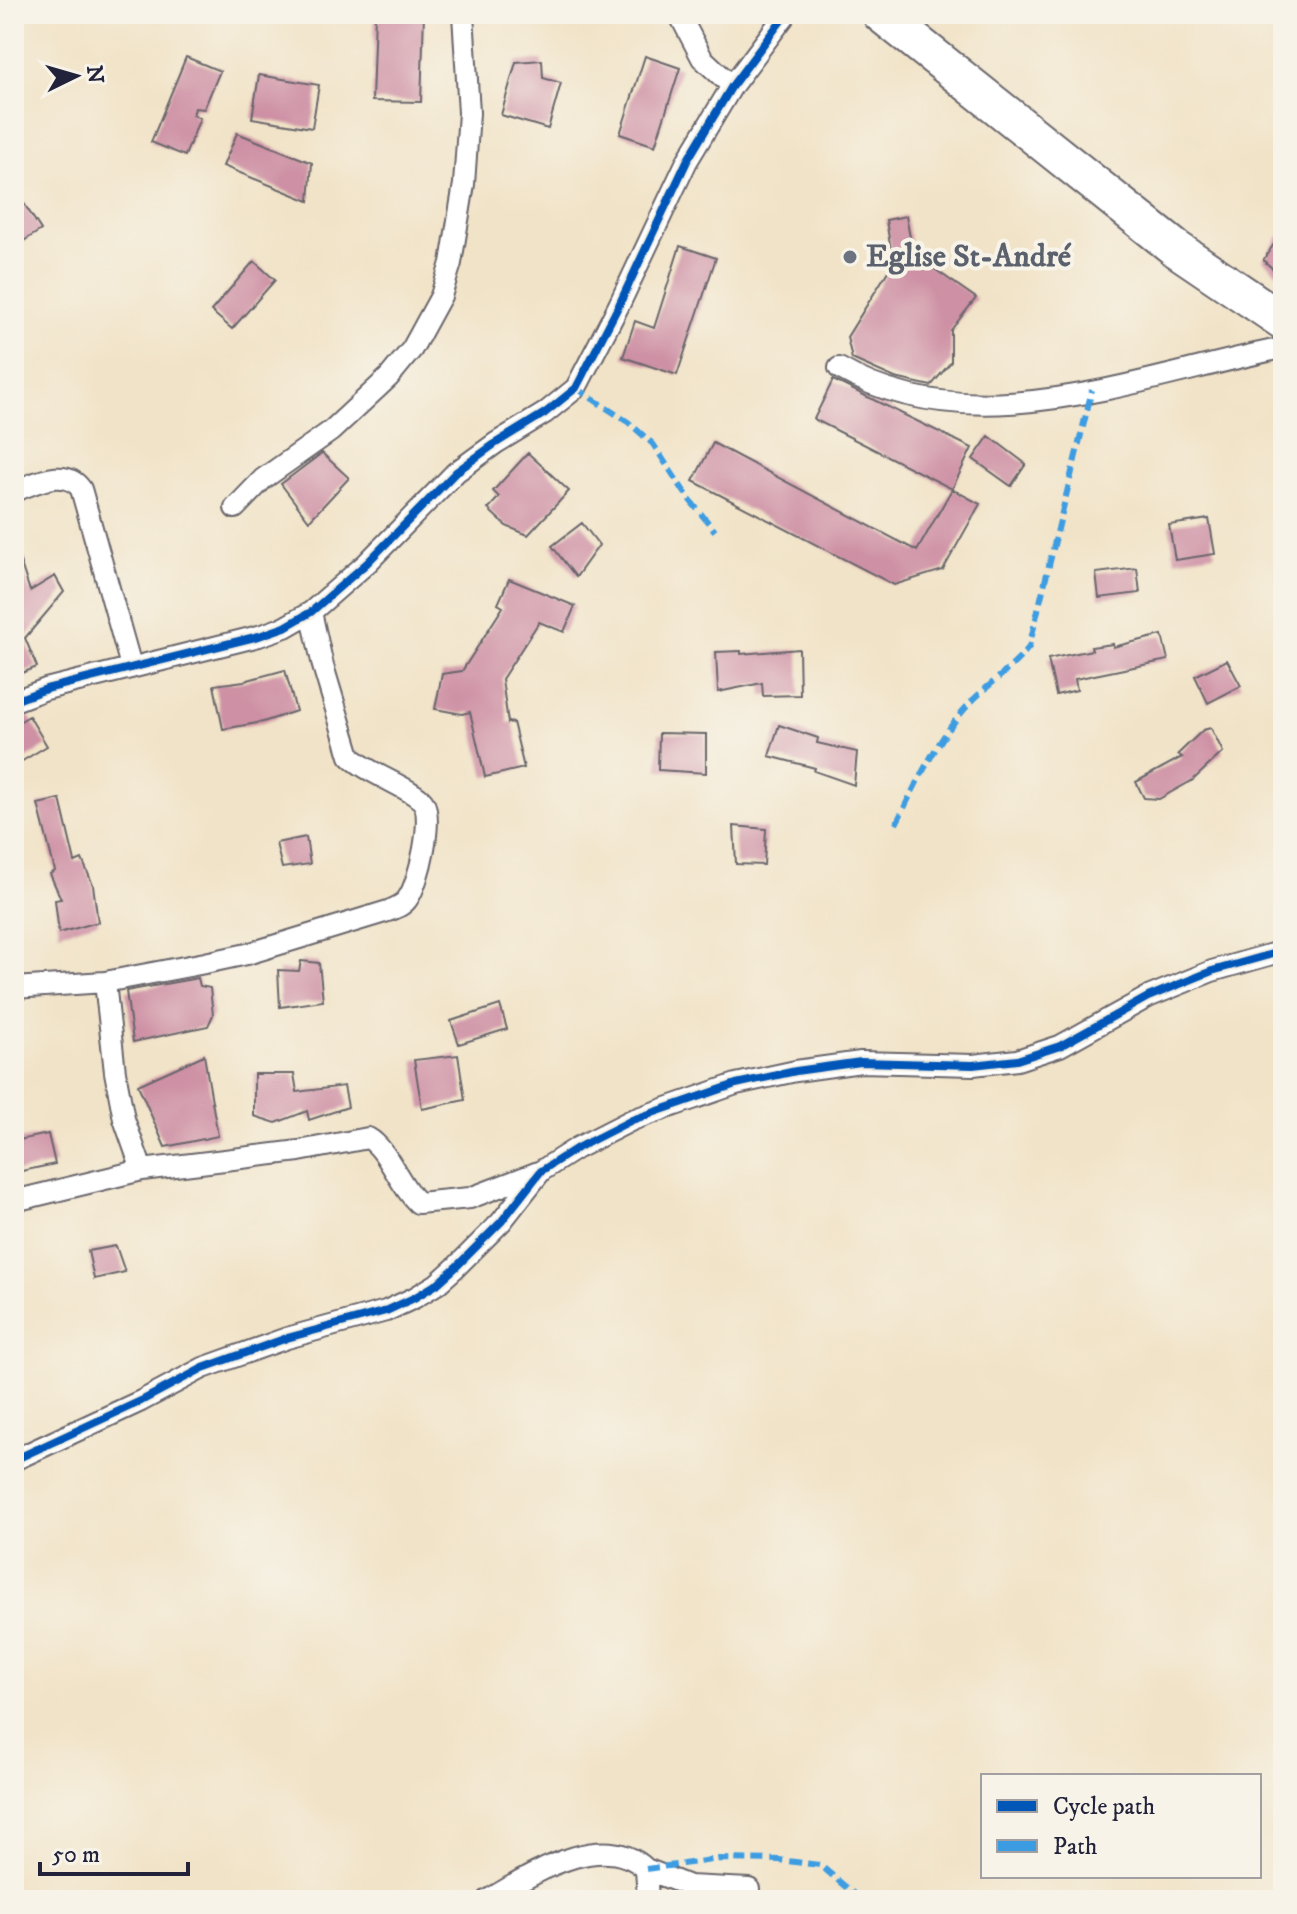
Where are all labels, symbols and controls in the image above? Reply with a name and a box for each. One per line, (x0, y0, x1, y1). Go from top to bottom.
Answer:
north arrow (36, 36, 116, 116)
text: N (80, 64, 109, 85)
place label: Eglise St-André (866, 237, 1072, 277)
marker: Eglise St-André (841, 248, 859, 266)
legend (981, 1774, 1261, 1878)
text: Cycle path (1053, 1792, 1155, 1822)
scale bar (40, 1826, 188, 1876)
text: Path (1053, 1832, 1098, 1862)
text: 50 m (52, 1840, 100, 1870)

